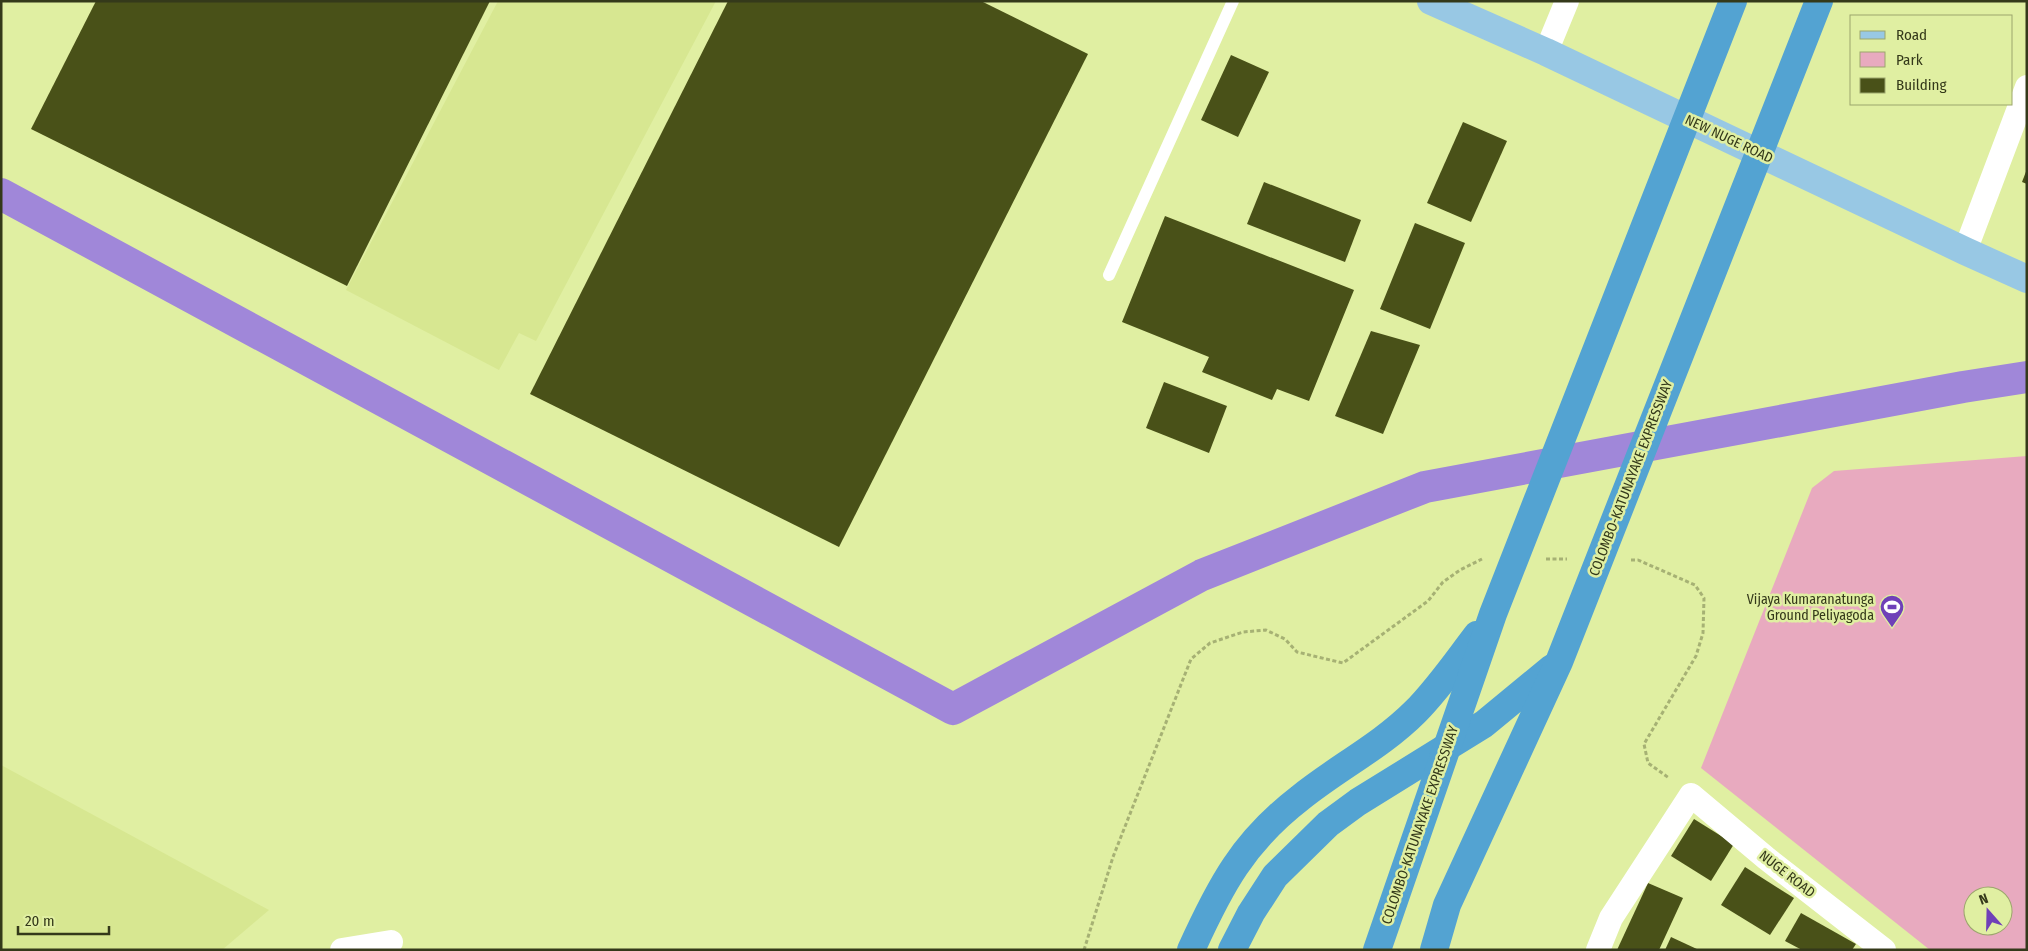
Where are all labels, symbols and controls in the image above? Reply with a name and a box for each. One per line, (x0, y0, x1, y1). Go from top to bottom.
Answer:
legend (1850, 15, 2013, 105)
text: Road (1896, 26, 1927, 44)
text: Park (1896, 51, 1923, 69)
text: Building (1896, 76, 1947, 94)
street label: NEW NUGE ROAD (1682, 111, 1776, 167)
street label: COLOMBO-KATUNAYAKE EXPRESSWAY (1586, 377, 1676, 579)
place label: Vijaya Kumaranatunga Ground Peliyagoda (1747, 591, 1874, 624)
sports icon: Vijaya Kumaranatunga Ground Peliyagoda (1879, 594, 1905, 628)
street label: COLOMBO-KATUNAYAKE EXPRESSWAY (1378, 723, 1462, 926)
street label: NUGE ROAD (1756, 847, 1818, 901)
north arrow (1963, 886, 2013, 936)
text: N (1977, 890, 1991, 909)
scale bar (18, 904, 109, 936)
text: 20 m (25, 912, 55, 930)

